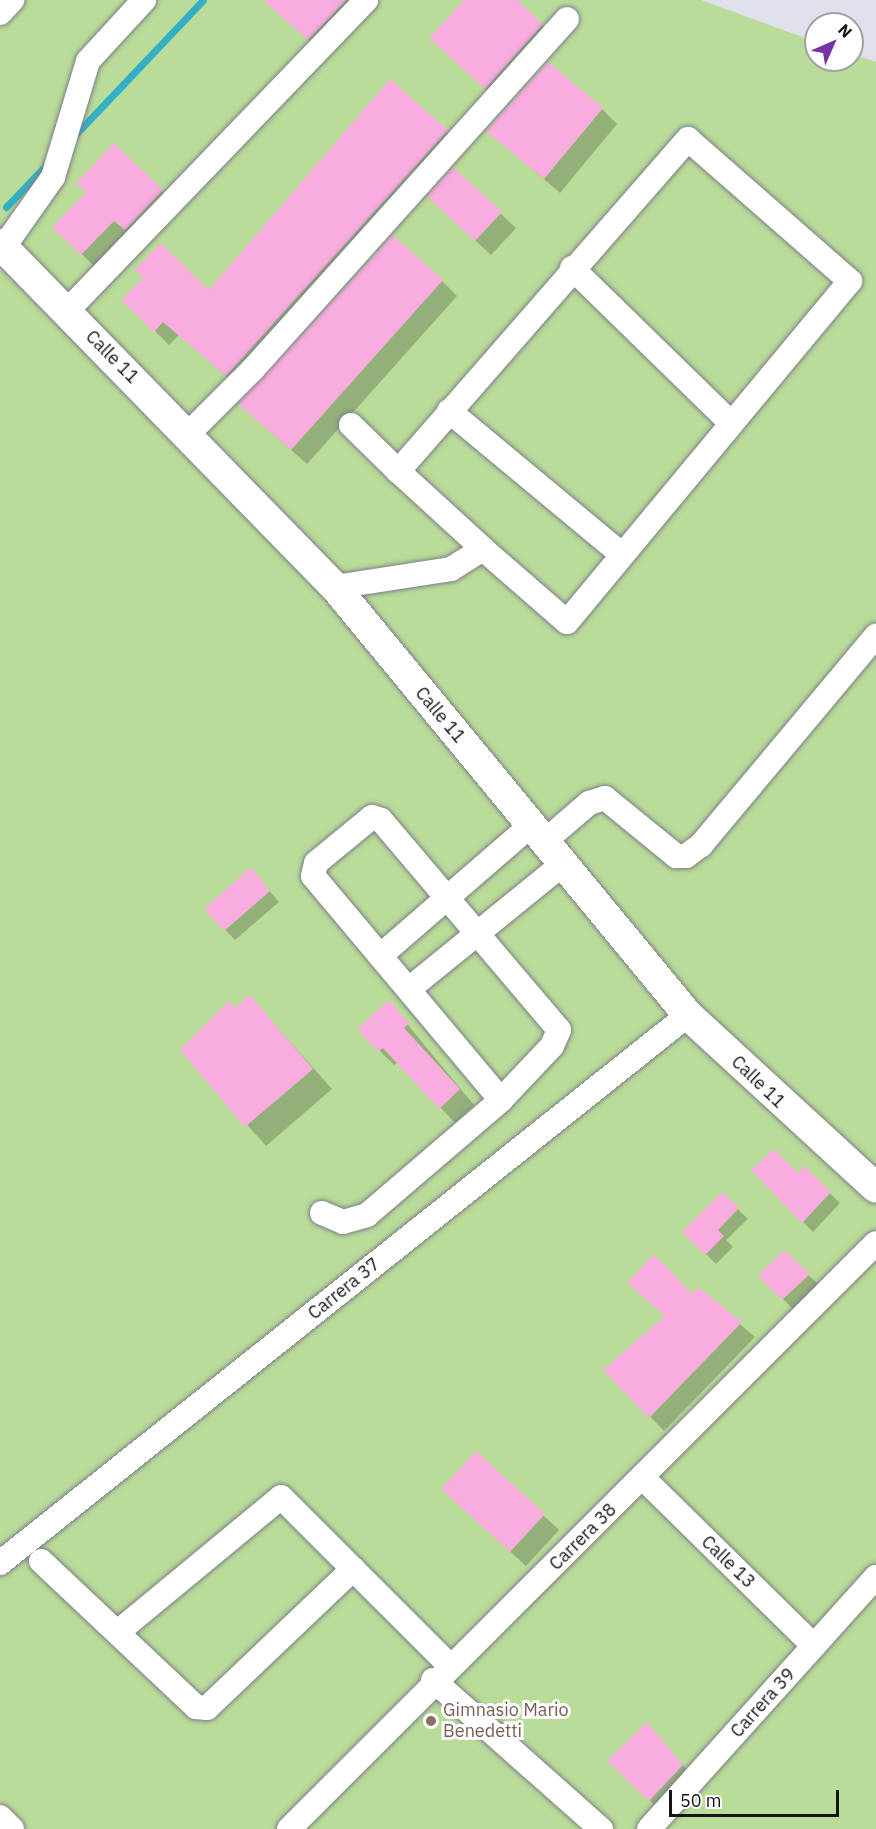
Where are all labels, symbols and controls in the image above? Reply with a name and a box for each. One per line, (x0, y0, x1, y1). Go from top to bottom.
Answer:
north arrow (804, 12, 864, 72)
text: N (834, 20, 856, 42)
street label: Calle 11 (81, 326, 143, 388)
street label: Calle 11 (410, 683, 470, 747)
street label: Calle 11 (727, 1051, 789, 1113)
street label: Carrera 37 (304, 1254, 384, 1324)
street label: Carrera 38 (545, 1499, 621, 1575)
street label: Calle 13 (697, 1531, 759, 1593)
street label: Carrera 39 (726, 1664, 800, 1742)
place label: Gimnasio Mario Benedetti (443, 1700, 569, 1742)
marker: Gimnasio Mario Benedetti (424, 1714, 438, 1728)
scale bar (672, 1778, 842, 1816)
text: 50 m (680, 1789, 722, 1812)

